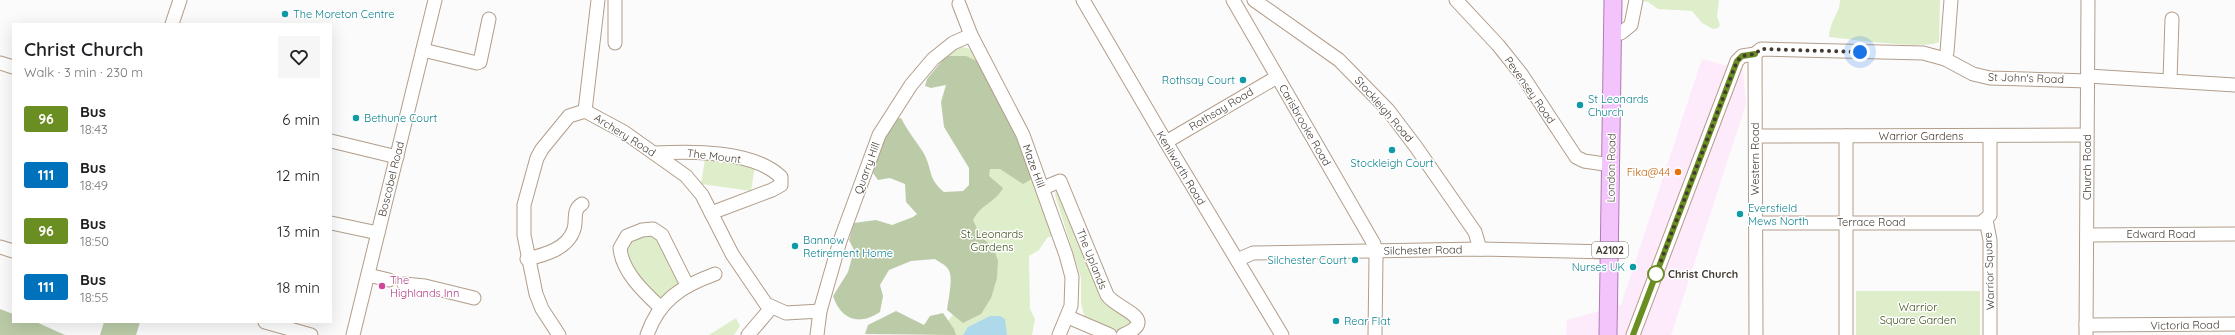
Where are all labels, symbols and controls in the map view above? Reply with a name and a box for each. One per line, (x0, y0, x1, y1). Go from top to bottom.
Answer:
place label: The Moreton Centre (293, 7, 394, 21)
marker: The Moreton Centre (280, 9, 290, 19)
button: heart (278, 36, 320, 78)
text: Christ Church (24, 37, 144, 61)
your location (1850, 42, 1870, 62)
street label: Pevensey Road (1502, 54, 1558, 126)
text: Walk · 3 min · 230 m (24, 64, 143, 80)
street label: St John's Road (1988, 70, 2064, 86)
place label: Rothsay Court (1162, 73, 1235, 87)
street label: Stockleigh Road (1352, 73, 1416, 145)
marker: Rothsay Court (1238, 75, 1248, 85)
street label: Carisbrooke Road (1276, 82, 1334, 168)
street label: Rothsay Road (1186, 84, 1256, 134)
place label: St Leonards Church (1588, 92, 1648, 119)
marker: St Leonards Church (1575, 100, 1585, 110)
text: Bus (80, 102, 106, 121)
text: 96 (38, 110, 54, 128)
text: 6 min (282, 110, 320, 129)
street label: Archery Road (592, 110, 658, 160)
place label: Bethune Court (364, 111, 437, 125)
marker: Bethune Court (351, 113, 361, 123)
text: 18:43 (80, 121, 108, 137)
street label: Western Road (1748, 123, 1762, 195)
street label: Kenilworth Road (1153, 128, 1209, 208)
street label: Warrior Gardens (1879, 129, 1963, 143)
street label: London Road (1603, 133, 1619, 203)
street label: Church Road (2080, 134, 2094, 200)
street label: Boscobel Road (375, 140, 407, 218)
street label: Quarry Hill (851, 140, 883, 196)
street label: Maze Hill (1020, 142, 1048, 190)
marker: Stockleigh Court (1387, 145, 1397, 155)
street label: The Mount (686, 146, 742, 166)
place label: Stockleigh Court (1350, 156, 1434, 170)
text: Bus (80, 158, 106, 177)
place label: Fika@44 (1627, 165, 1670, 179)
text: 111 (38, 166, 54, 184)
text: 12 min (276, 166, 320, 185)
marker: Fika@44 (1673, 167, 1683, 177)
text: 18:49 (80, 177, 108, 193)
place label: Eversfield Mews North (1748, 201, 1809, 228)
marker: Eversfield Mews North (1735, 209, 1745, 219)
text: Bus (80, 214, 106, 233)
street label: Terrace Road (1837, 215, 1905, 229)
text: 96 (38, 222, 54, 240)
text: 13 min (277, 222, 320, 241)
park label: St. Leonards Gardens (961, 227, 1023, 254)
street label: The Uplands (1074, 227, 1110, 291)
street label: Edward Road (2127, 227, 2195, 241)
street label: Warrior Square (1981, 232, 1997, 310)
text: 18:50 (80, 233, 109, 249)
place label: Bannow Retirement Home (803, 233, 893, 260)
marker: Bannow Retirement Home (790, 241, 800, 251)
street label: Silchester Road (1384, 242, 1462, 258)
road number: A2102 (1592, 242, 1628, 258)
place label: Silchester Court (1268, 253, 1347, 267)
marker: Silchester Court (1350, 255, 1360, 265)
place label: Nurses UK (1572, 260, 1625, 274)
marker: Nurses UK (1628, 262, 1638, 272)
marker: Christ Church (1647, 265, 1665, 283)
place label: Christ Church (1668, 267, 1738, 281)
text: Bus (80, 270, 106, 289)
place label: The Highlands Inn (390, 273, 459, 300)
text: 111 (38, 278, 54, 296)
text: 18 min (277, 278, 320, 297)
marker: The Highlands Inn (377, 281, 387, 291)
text: 18:55 (80, 289, 108, 305)
park label: Warrior Square Garden (1880, 300, 1956, 327)
place label: Rear Flat (1344, 314, 1391, 328)
marker: Rear Flat (1331, 316, 1341, 326)
street label: Victoria Road (2150, 317, 2220, 333)

